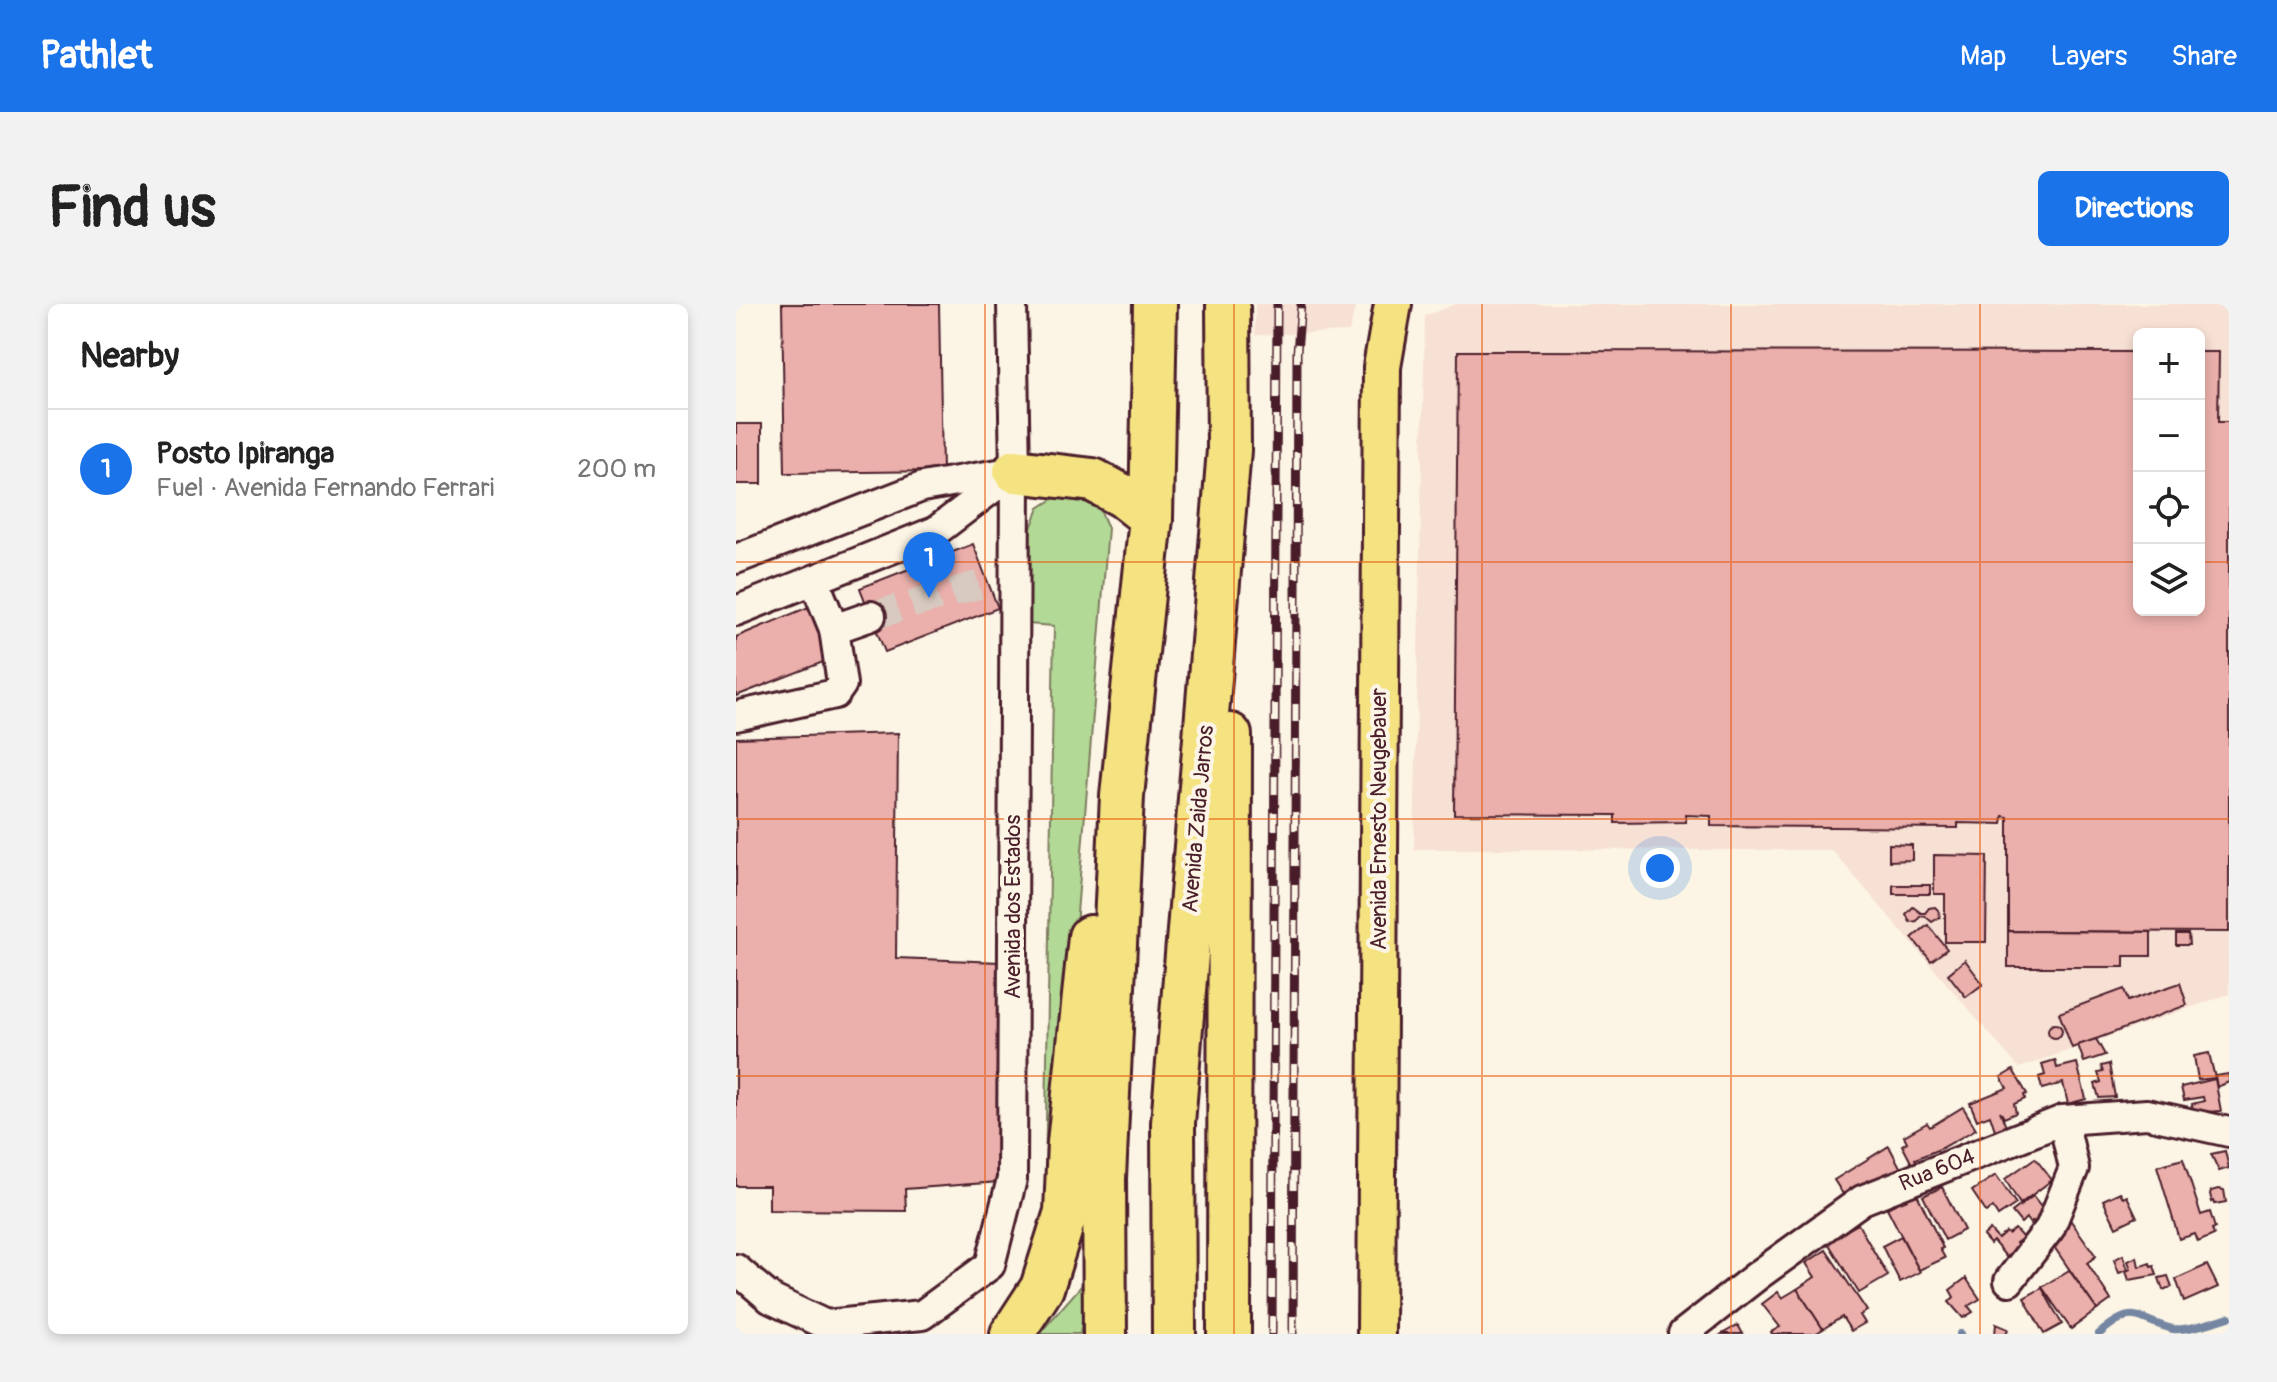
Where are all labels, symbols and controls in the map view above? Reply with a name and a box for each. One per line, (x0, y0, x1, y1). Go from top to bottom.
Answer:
text: Pathlet (40, 32, 152, 80)
text: Map (1960, 39, 2006, 74)
text: Layers (2050, 39, 2127, 74)
text: Share (2171, 39, 2237, 74)
button: Directions (2038, 171, 2229, 246)
text: Find us (48, 174, 216, 243)
map controls (2133, 328, 2205, 616)
button: + (2133, 328, 2205, 400)
text: Nearby (80, 335, 179, 378)
button: − (2133, 400, 2205, 472)
text: Posto Ipiranga (156, 435, 335, 472)
text: 1 (101, 453, 111, 485)
text: 200 m (577, 453, 656, 485)
text: Fuel · Avenida Fernando Ferrari (156, 472, 494, 504)
button: locate (2133, 472, 2205, 544)
pin: 1 (903, 532, 955, 598)
button: layers (2133, 544, 2205, 616)
street label: Avenida Ernesto Neugebauer (1365, 688, 1393, 950)
street label: Avenida Zaida Jarros (1176, 724, 1220, 914)
street label: Avenida dos Estados (999, 815, 1027, 999)
your location (1640, 848, 1680, 888)
street label: Rua 604 (1895, 1142, 1979, 1198)

